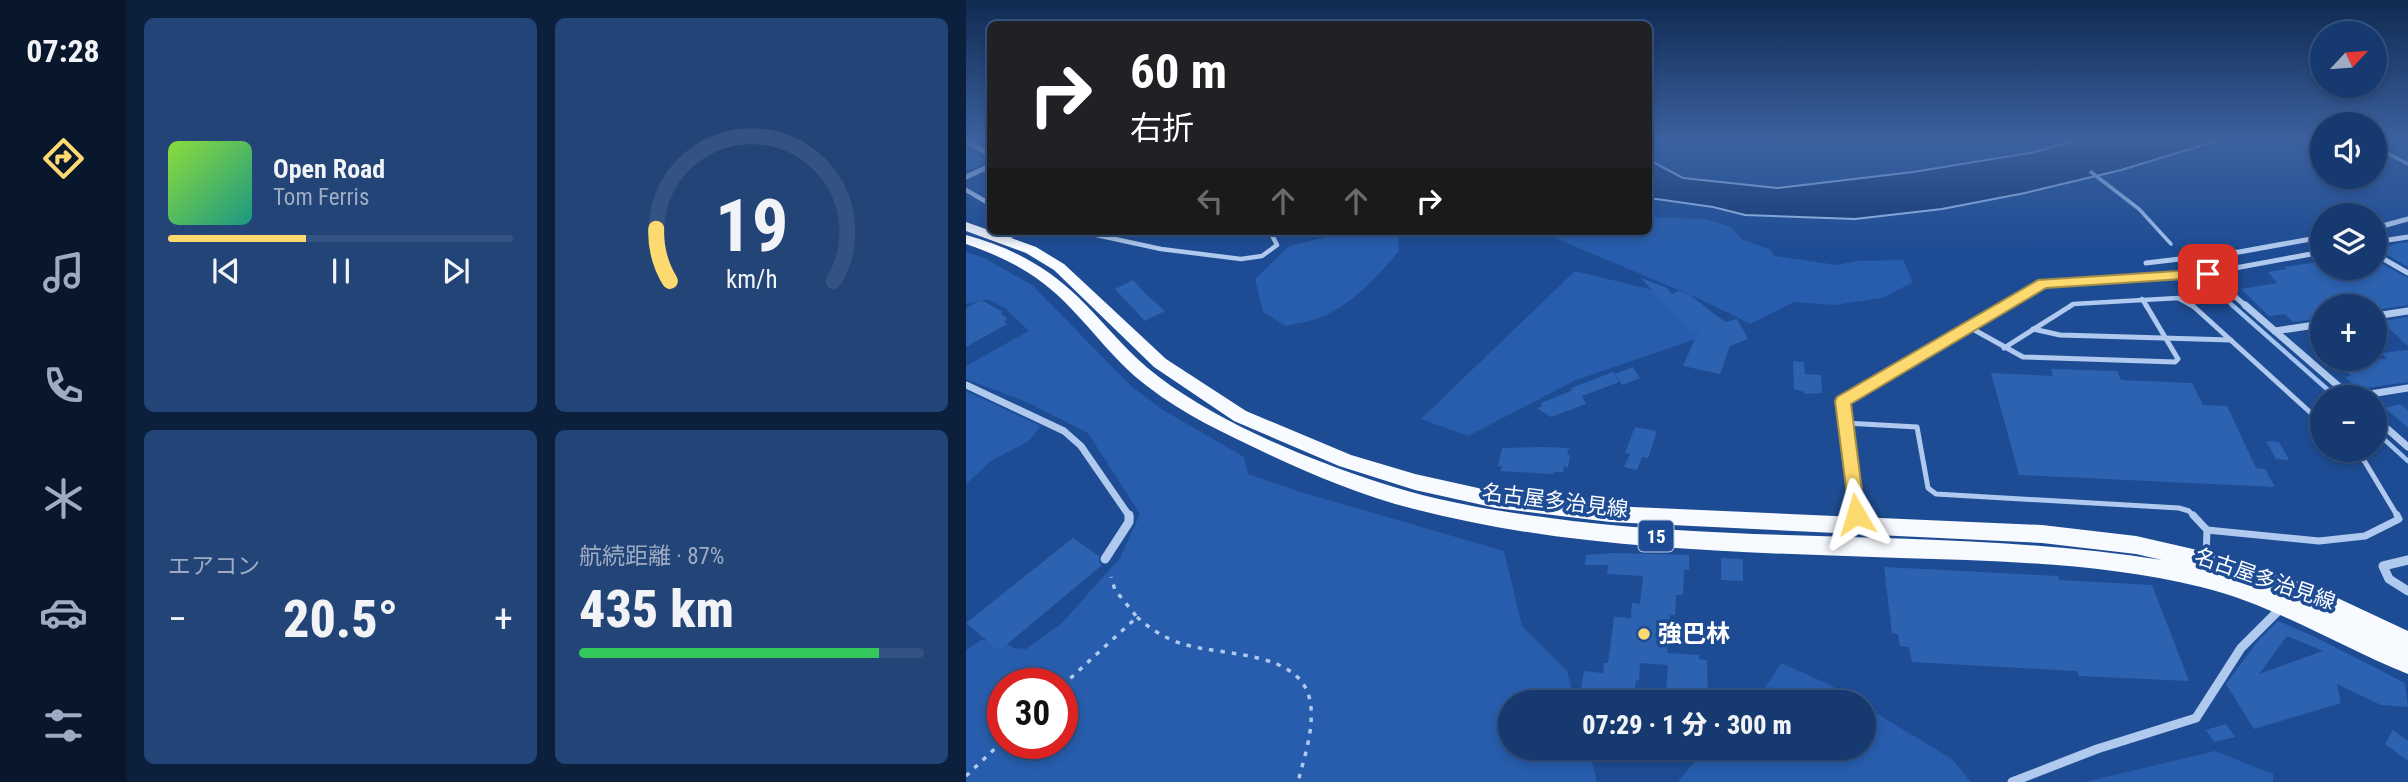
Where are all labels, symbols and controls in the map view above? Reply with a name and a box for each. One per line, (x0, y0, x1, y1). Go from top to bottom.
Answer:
north arrow (2310, 21, 2387, 98)
map controls (2310, 21, 2387, 462)
text: 07:28 (26, 32, 100, 70)
text: 60 m (1130, 43, 1227, 100)
icon: right (1015, 49, 1106, 140)
text: 右折 (1130, 109, 1194, 147)
button: sound (2310, 112, 2387, 189)
icon: directions (39, 134, 88, 183)
text: Open Road (273, 154, 385, 184)
icon: left (1191, 182, 1229, 220)
icon: ahead (1264, 182, 1302, 220)
icon: ahead (1337, 182, 1375, 220)
icon: right (1410, 182, 1448, 220)
text: Tom Ferris (273, 184, 369, 211)
text: 19 (715, 184, 788, 270)
button: layers (2310, 203, 2387, 280)
pin (2178, 244, 2238, 304)
icon: music (39, 248, 88, 297)
icon: previous (207, 252, 245, 290)
icon: pause (322, 252, 360, 290)
icon: next (437, 252, 475, 290)
icon: arrive (2189, 255, 2227, 293)
text: km/h (726, 265, 777, 294)
button: + (2310, 294, 2387, 371)
icon: phone (39, 361, 88, 410)
button: − (2310, 385, 2387, 462)
icon: climate (39, 474, 88, 523)
position arrow (1819, 477, 1893, 551)
street label: 名古屋多治見線 (1481, 480, 1629, 522)
road number: 15 (1638, 520, 1674, 552)
text: 航続距離 · 87% (579, 543, 724, 570)
street label: 名古屋多治見線 (2192, 544, 2338, 614)
text: エアコン (168, 553, 260, 580)
text: 435 km (579, 579, 734, 640)
icon: car (39, 588, 88, 637)
text: 20.5° (283, 589, 398, 650)
text: − (168, 597, 187, 641)
text: + (494, 597, 513, 641)
place label: 強巴林 (1658, 620, 1730, 648)
marker: 強巴林 (1636, 626, 1652, 642)
speed limit sign: 30 (987, 668, 1078, 759)
icon: filters (39, 701, 88, 750)
text: 07:29 · 1 分 · 300 m (1582, 710, 1792, 740)

